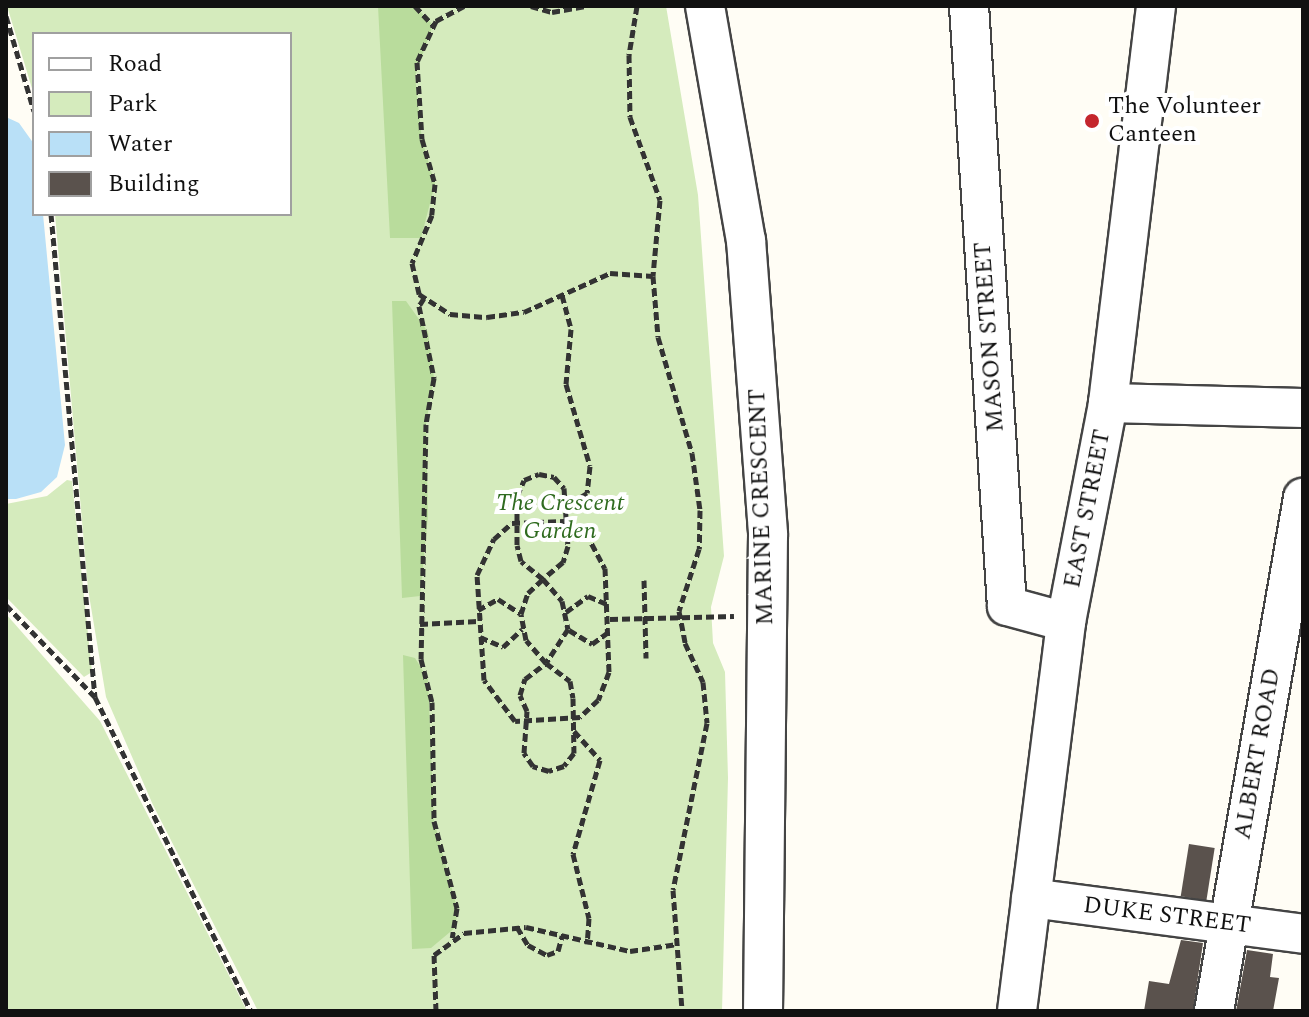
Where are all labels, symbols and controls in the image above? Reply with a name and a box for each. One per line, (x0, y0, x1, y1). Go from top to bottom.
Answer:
legend (32, 32, 292, 216)
text: Road (108, 46, 162, 82)
text: Park (108, 86, 158, 122)
place label: The Volunteer Canteen (1108, 93, 1261, 149)
marker: The Volunteer Canteen (1083, 112, 1101, 130)
text: Water (108, 126, 172, 162)
text: Building (108, 166, 200, 202)
street label: MASON STREET (969, 241, 1011, 433)
street label: MARINE CRESCENT (743, 388, 781, 626)
street label: EAST STREET (1059, 427, 1117, 591)
park label: The Crescent Garden (496, 490, 624, 546)
street label: ALBERT ROAD (1229, 666, 1287, 842)
street label: DUKE STREET (1081, 891, 1253, 941)

